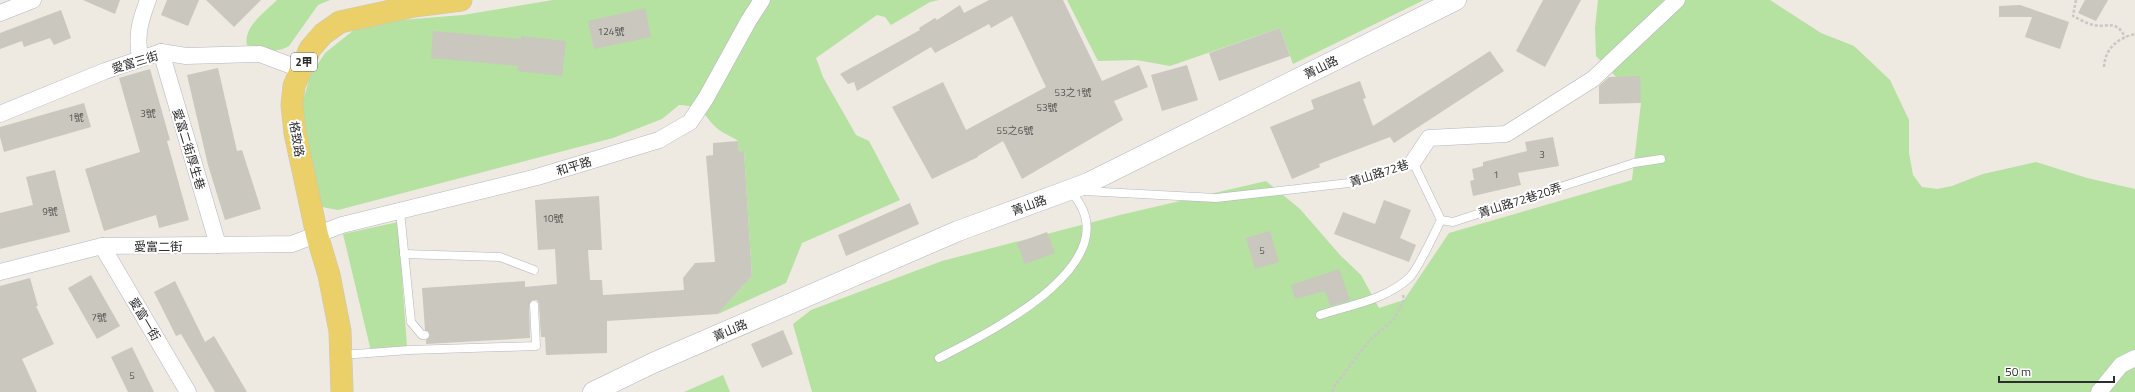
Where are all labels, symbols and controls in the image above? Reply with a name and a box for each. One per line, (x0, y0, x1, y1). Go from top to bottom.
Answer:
house number: 124號 (598, 24, 624, 39)
street label: 愛富三街 (109, 46, 161, 78)
street label: 菁山路 (1301, 51, 1341, 83)
road number: 2甲 (291, 53, 317, 71)
house number: 53之1號 (1055, 85, 1091, 100)
house number: 53號 (1036, 100, 1058, 115)
house number: 3號 (140, 106, 156, 121)
street label: 愛富二街厚生巷 (168, 106, 210, 192)
house number: 1號 (68, 110, 84, 125)
street label: 格致路 (285, 120, 309, 158)
house number: 55之6號 (997, 123, 1033, 138)
house number: 3 (1539, 147, 1545, 162)
street label: 和平路 (554, 152, 594, 180)
street label: 菁山路72巷 (1347, 154, 1411, 192)
house number: 1 (1493, 167, 1499, 182)
street label: 菁山路72巷20弄 (1476, 178, 1564, 222)
street label: 菁山路 (1009, 190, 1049, 220)
house number: 9號 (42, 204, 58, 219)
house number: 10號 (542, 211, 564, 226)
street label: 愛富二街 (134, 237, 182, 256)
house number: 5 (1259, 243, 1265, 258)
street label: 愛富一街 (124, 294, 166, 344)
house number: 7號 (91, 310, 107, 325)
street label: 菁山路 (710, 314, 750, 346)
scale bar (1999, 358, 2114, 384)
text: 50 m (2005, 362, 2031, 381)
house number: 5 (129, 368, 135, 383)

